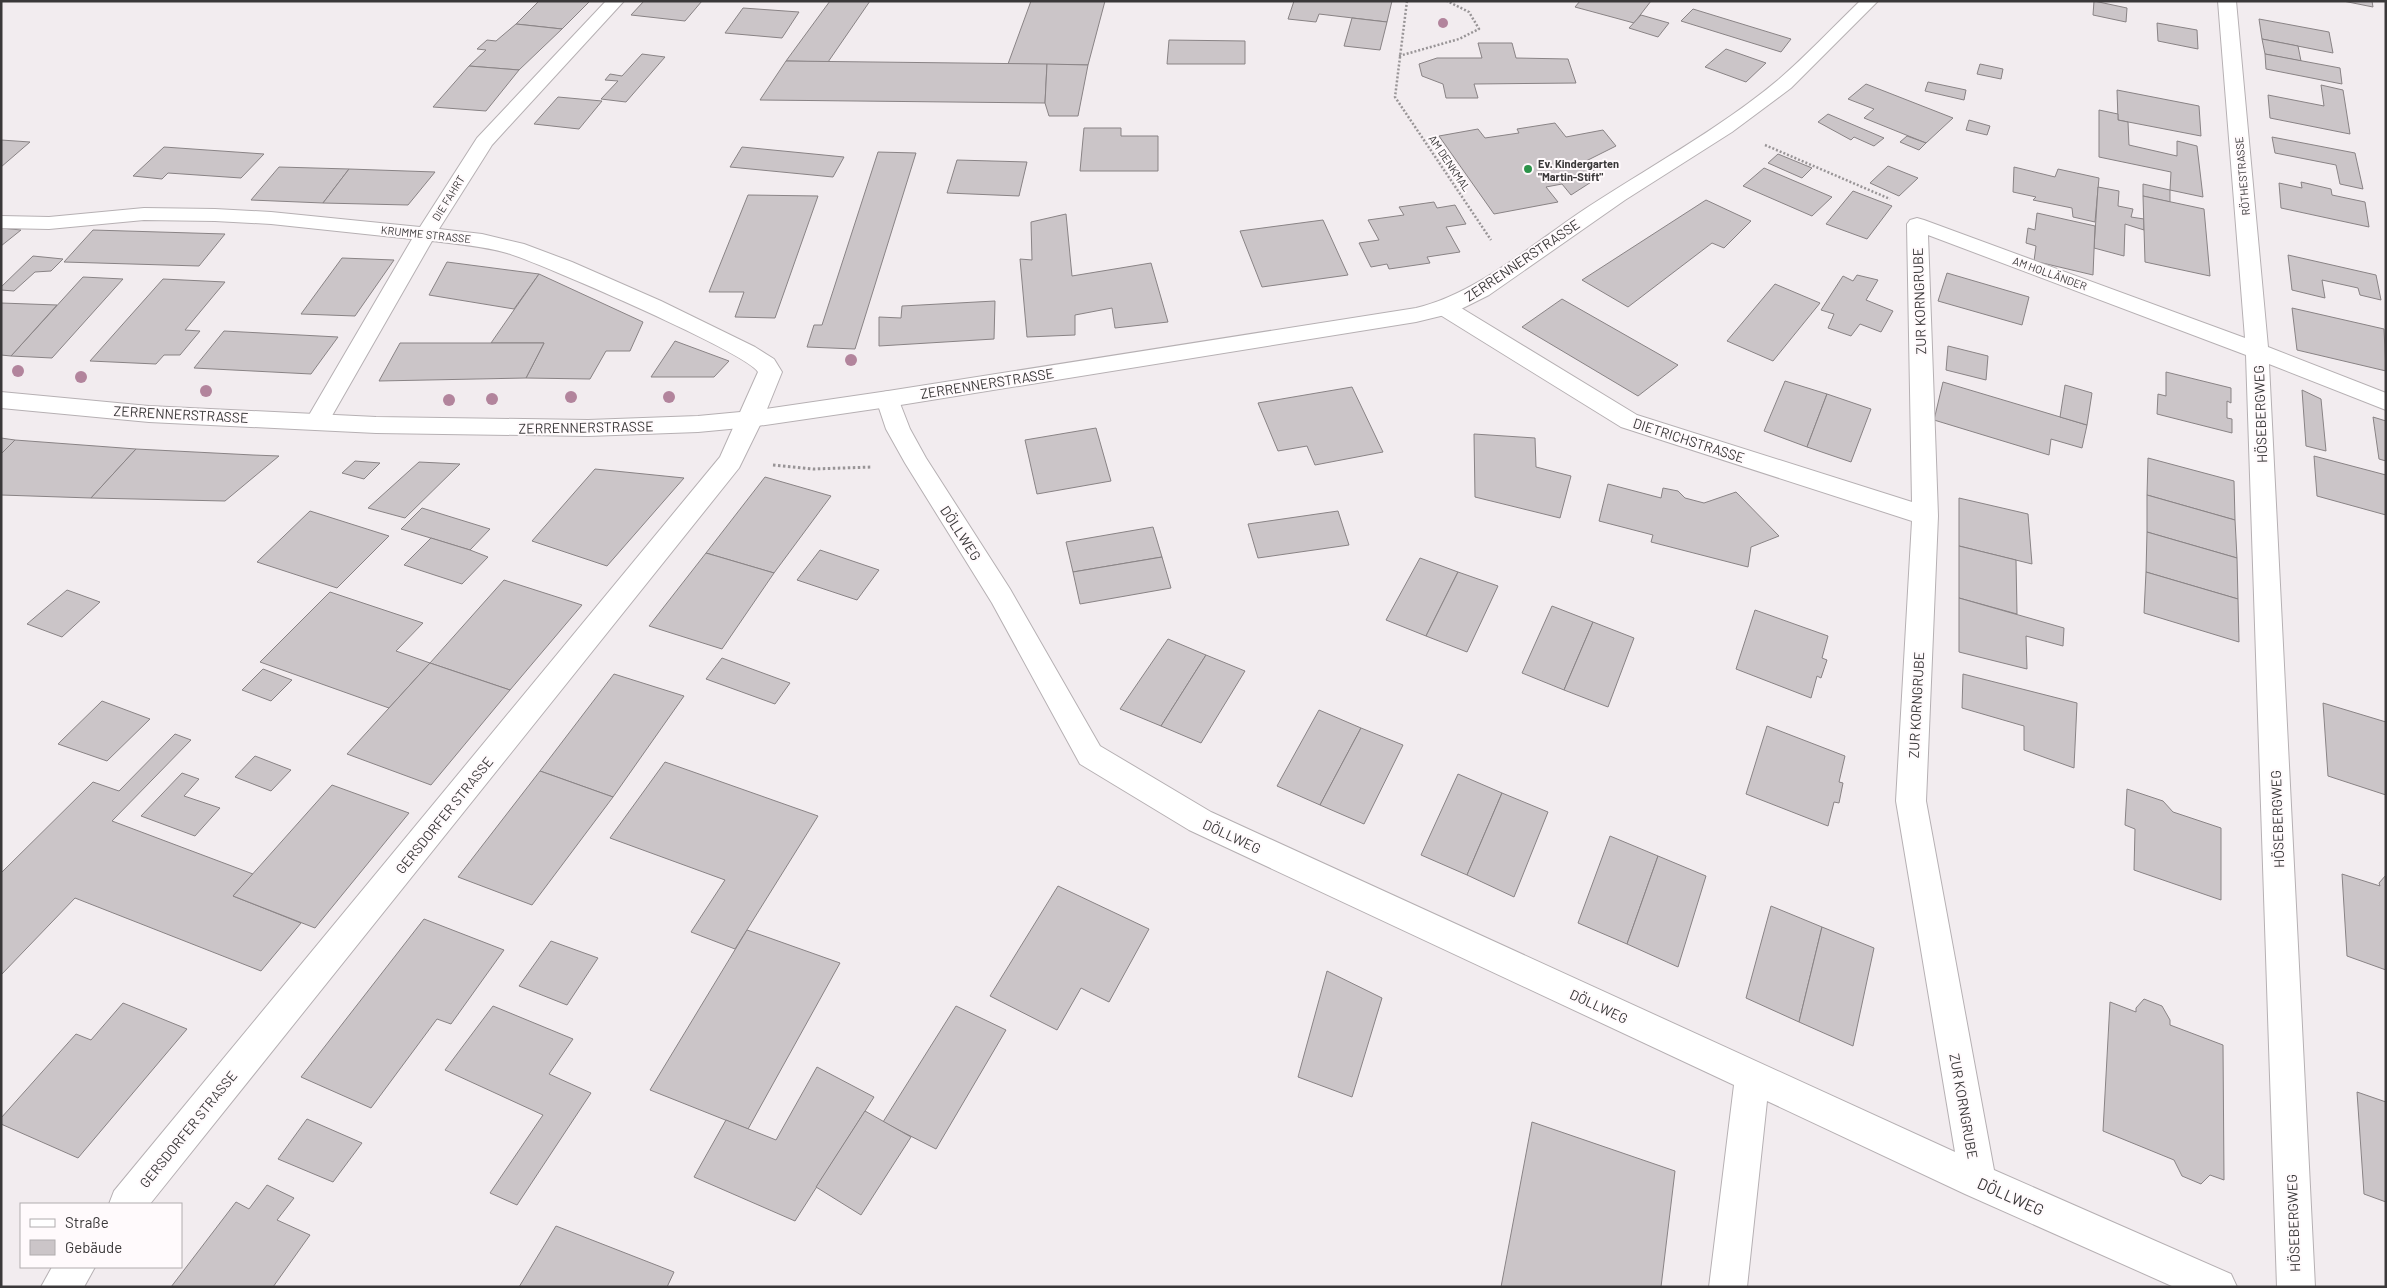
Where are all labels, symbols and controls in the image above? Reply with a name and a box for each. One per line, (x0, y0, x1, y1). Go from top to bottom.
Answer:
street label: AM DENKMAL (1426, 132, 1474, 194)
street label: RÖTHESTRASSE (2231, 136, 2252, 216)
place label: Ev. Kindergarten "Martin-Stift" (1538, 157, 1619, 183)
marker: Ev. Kindergarten "Martin-Stift" (1522, 163, 1534, 175)
street label: DIE FAHRT (429, 173, 467, 223)
street label: ZERRENNERSTRASSE (1461, 215, 1583, 305)
street label: KRUMME STRASSE (380, 223, 472, 245)
street label: ZUR KORNGRUBE (1909, 247, 1929, 355)
street label: AM HOLLÄNDER (2011, 253, 2089, 293)
street label: ZERRENNERSTRASSE (919, 364, 1055, 402)
street label: HÖSEBERGWEG (2250, 365, 2270, 463)
street label: ZERRENNERSTRASSE (113, 402, 249, 426)
street label: DIETRICHSTRASSE (1631, 414, 1747, 466)
street label: ZERRENNERSTRASSE (518, 417, 654, 437)
street label: DÖLLWEG (937, 502, 985, 564)
street label: ZUR KORNGRUBE (1905, 651, 1927, 759)
street label: GERSDORFER STRASSE (392, 753, 496, 877)
street label: HÖSEBERGWEG (2267, 770, 2287, 868)
street label: DÖLLWEG (1200, 815, 1264, 857)
street label: DÖLLWEG (1567, 985, 1631, 1027)
street label: ZUR KORNGRUBE (1946, 1052, 1982, 1160)
street label: GERSDORFER STRASSE (136, 1067, 240, 1191)
street label: DÖLLWEG (1975, 1173, 2047, 1219)
street label: HÖSEBERGWEG (2283, 1174, 2303, 1272)
legend (20, 1203, 182, 1268)
text: Straße (65, 1213, 109, 1231)
text: Gebäude (65, 1238, 122, 1256)

